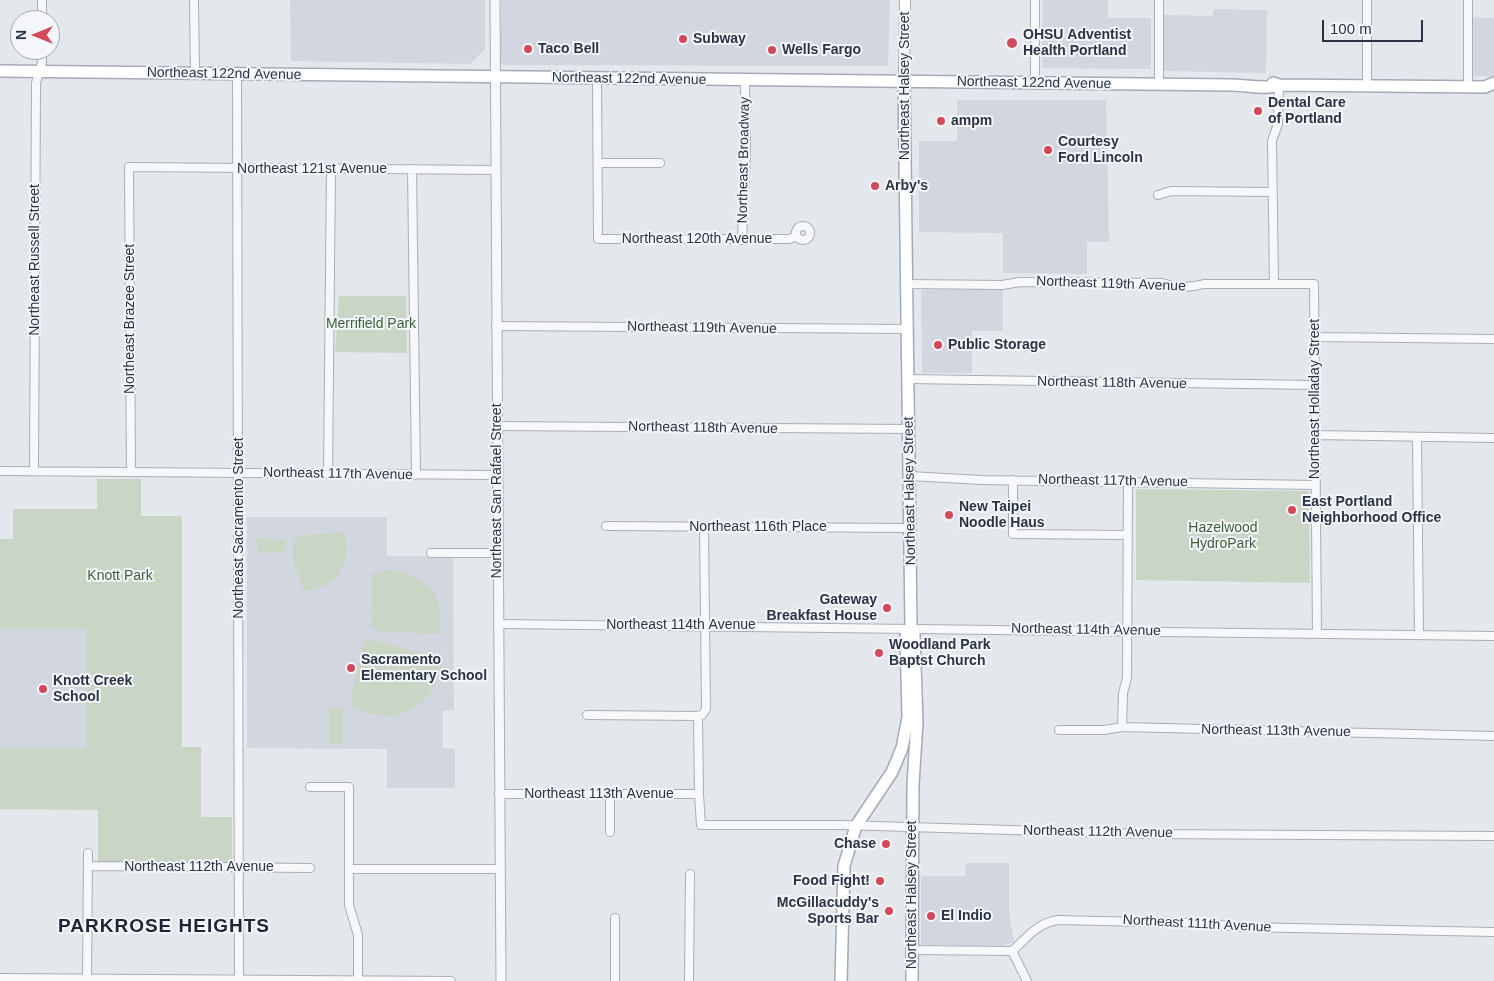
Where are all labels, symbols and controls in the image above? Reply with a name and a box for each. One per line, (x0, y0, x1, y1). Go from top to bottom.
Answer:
north arrow (10, 10, 60, 60)
scale bar (1324, 10, 1425, 42)
street label: Northeast Halsey Street (897, 12, 913, 160)
text: 100 m (1330, 20, 1372, 37)
place label: OHSU Adventist Health Portland (1023, 27, 1131, 59)
text: N (13, 30, 29, 40)
place label: Subway (693, 31, 746, 47)
marker: Subway (677, 33, 689, 45)
marker: OHSU Adventist Health Portland (1005, 36, 1019, 50)
place label: Taco Bell (538, 41, 599, 57)
place label: Wells Fargo (782, 42, 861, 58)
marker: Taco Bell (522, 43, 534, 55)
marker: Wells Fargo (766, 44, 778, 56)
street label: Northeast 122nd Avenue (147, 64, 301, 84)
street label: Northeast 122nd Avenue (552, 69, 706, 89)
street label: Northeast 122nd Avenue (957, 73, 1111, 93)
place label: Dental Care of Portland (1268, 95, 1346, 128)
street label: Northeast Broadway (734, 96, 754, 224)
marker: Dental Care of Portland (1252, 105, 1264, 117)
place label: ampm (951, 113, 992, 129)
marker: ampm (935, 115, 947, 127)
place label: Courtesy Ford Lincoln (1058, 134, 1143, 166)
marker: Courtesy Ford Lincoln (1042, 144, 1054, 156)
street label: Northeast 121st Avenue (237, 161, 387, 177)
place label: Arby's (885, 178, 928, 194)
marker: Arby's (869, 180, 881, 192)
street label: Northeast Russell Street (27, 184, 43, 336)
street label: Northeast 120th Avenue (622, 231, 772, 247)
street label: Northeast Brazee Street (122, 244, 138, 394)
street label: Northeast 119th Avenue (1036, 273, 1186, 295)
park label: Merrifield Park (326, 316, 416, 332)
street label: Northeast 119th Avenue (627, 318, 777, 338)
street label: Northeast Holladay Street (1307, 319, 1323, 479)
place label: Public Storage (948, 337, 1046, 353)
marker: Public Storage (932, 339, 944, 351)
street label: Northeast 118th Avenue (1037, 373, 1187, 393)
street label: Northeast San Rafael Street (489, 403, 505, 579)
street label: Northeast Halsey Street (900, 417, 920, 565)
street label: Northeast 118th Avenue (628, 418, 778, 438)
street label: Northeast Sacramento Street (231, 437, 247, 619)
street label: Northeast 117th Avenue (263, 464, 413, 484)
street label: Northeast 117th Avenue (1038, 471, 1188, 491)
place label: East Portland Neighborhood Office (1302, 494, 1441, 526)
place label: New Taipei Noodle Haus (959, 499, 1045, 532)
marker: East Portland Neighborhood Office (1286, 504, 1298, 516)
marker: New Taipei Noodle Haus (943, 509, 955, 521)
street label: Northeast 116th Place (689, 519, 827, 535)
park label: Hazelwood HydroPark (1188, 520, 1258, 552)
park label: Knott Park (87, 568, 153, 584)
place label: Gateway Breakfast House (767, 592, 877, 624)
marker: Gateway Breakfast House (881, 602, 893, 614)
street label: Northeast 114th Avenue (606, 617, 756, 633)
street label: Northeast 114th Avenue (1011, 620, 1161, 640)
place label: Woodland Park Baptst Church (889, 637, 991, 670)
marker: Woodland Park Baptst Church (873, 647, 885, 659)
place label: Sacramento Elementary School (361, 652, 487, 684)
marker: Sacramento Elementary School (345, 662, 357, 674)
place label: Knott Creek School (53, 673, 132, 706)
marker: Knott Creek School (37, 683, 49, 695)
street label: Northeast 113th Avenue (1201, 721, 1351, 741)
street label: Northeast 113th Avenue (524, 786, 674, 802)
street label: Northeast Halsey Street (904, 821, 920, 969)
street label: Northeast 112th Avenue (1023, 822, 1173, 842)
place label: Chase (834, 836, 876, 852)
marker: Chase (880, 838, 892, 850)
street label: Northeast 112th Avenue (124, 859, 274, 875)
place label: Food Fight! (793, 873, 870, 889)
marker: Food Fight! (874, 875, 886, 887)
place label: McGillacuddy's Sports Bar (777, 895, 879, 928)
marker: McGillacuddy's Sports Bar (883, 905, 895, 917)
place label: El Indio (941, 908, 992, 924)
marker: El Indio (925, 910, 937, 922)
street label: Northeast 111th Avenue (1122, 912, 1272, 936)
district label: PARKROSE HEIGHTS (56, 916, 272, 938)

